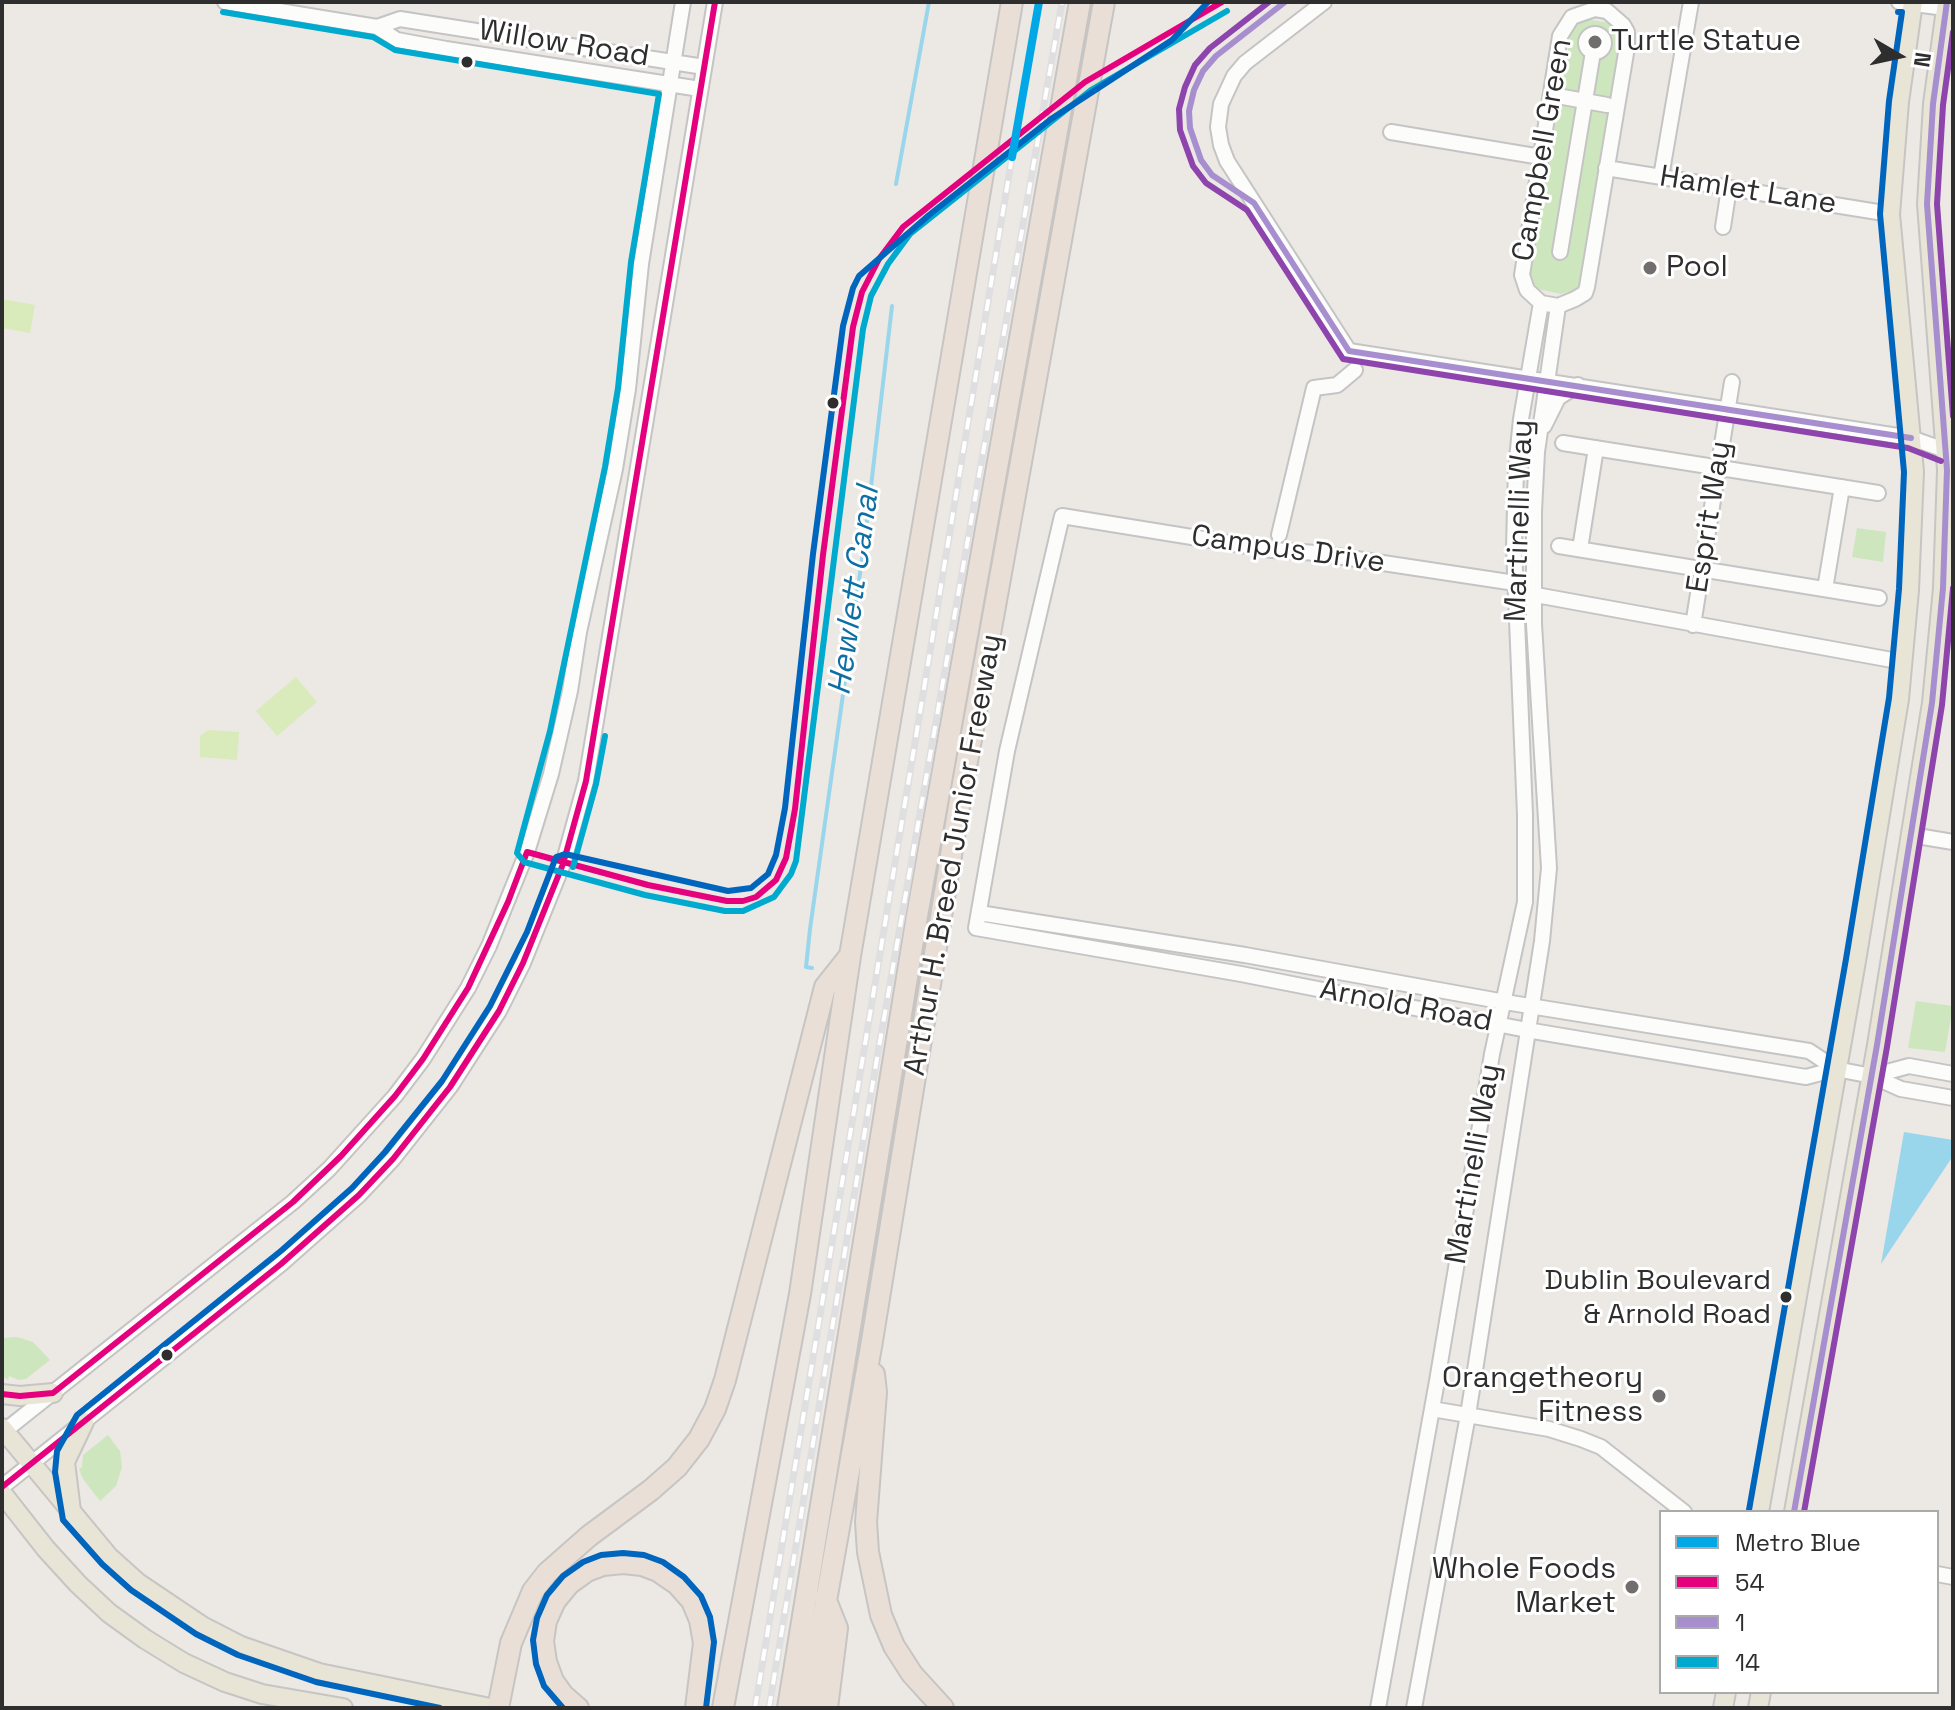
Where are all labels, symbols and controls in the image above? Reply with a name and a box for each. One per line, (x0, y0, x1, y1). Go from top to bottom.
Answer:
street label: Willow Road (476, 13, 652, 75)
north arrow (1859, 16, 1939, 96)
place label: Turtle Statue (1611, 24, 1801, 60)
marker: Turtle Statue (1586, 33, 1604, 51)
street label: Campbell Green (1506, 36, 1580, 264)
text: N (1908, 50, 1938, 69)
unlabelled marker (459, 54, 475, 70)
street label: Hamlet Lane (1657, 159, 1839, 223)
place label: Pool (1666, 250, 1728, 286)
marker: Pool (1641, 259, 1659, 277)
unlabelled marker (825, 395, 841, 411)
street label: Martinelli Way (1498, 419, 1542, 623)
street label: Esprit Way (1680, 438, 1740, 596)
water label: Hewlett Canal (821, 484, 889, 698)
street label: Campus Drive (1189, 519, 1387, 581)
street label: Arthur H. Breed Junior Freeway (897, 631, 1011, 1079)
street label: Arnold Road (1317, 972, 1495, 1040)
street label: Martinelli Way (1439, 1061, 1509, 1267)
place label: Dublin Boulevard & Arnold Road (1545, 1264, 1771, 1330)
marker: Dublin Boulevard & Arnold Road (1778, 1289, 1794, 1305)
unlabelled marker (159, 1347, 175, 1363)
place label: Orangetheory Fitness (1442, 1361, 1643, 1432)
marker: Orangetheory Fitness (1650, 1387, 1668, 1405)
legend (1659, 1510, 1939, 1694)
text: Metro Blue (1735, 1527, 1861, 1558)
place label: Whole Foods Market (1432, 1552, 1616, 1622)
text: 54 (1735, 1567, 1764, 1598)
marker: Whole Foods Market (1623, 1578, 1641, 1596)
text: 1 (1735, 1607, 1745, 1638)
text: 14 (1735, 1647, 1760, 1678)

